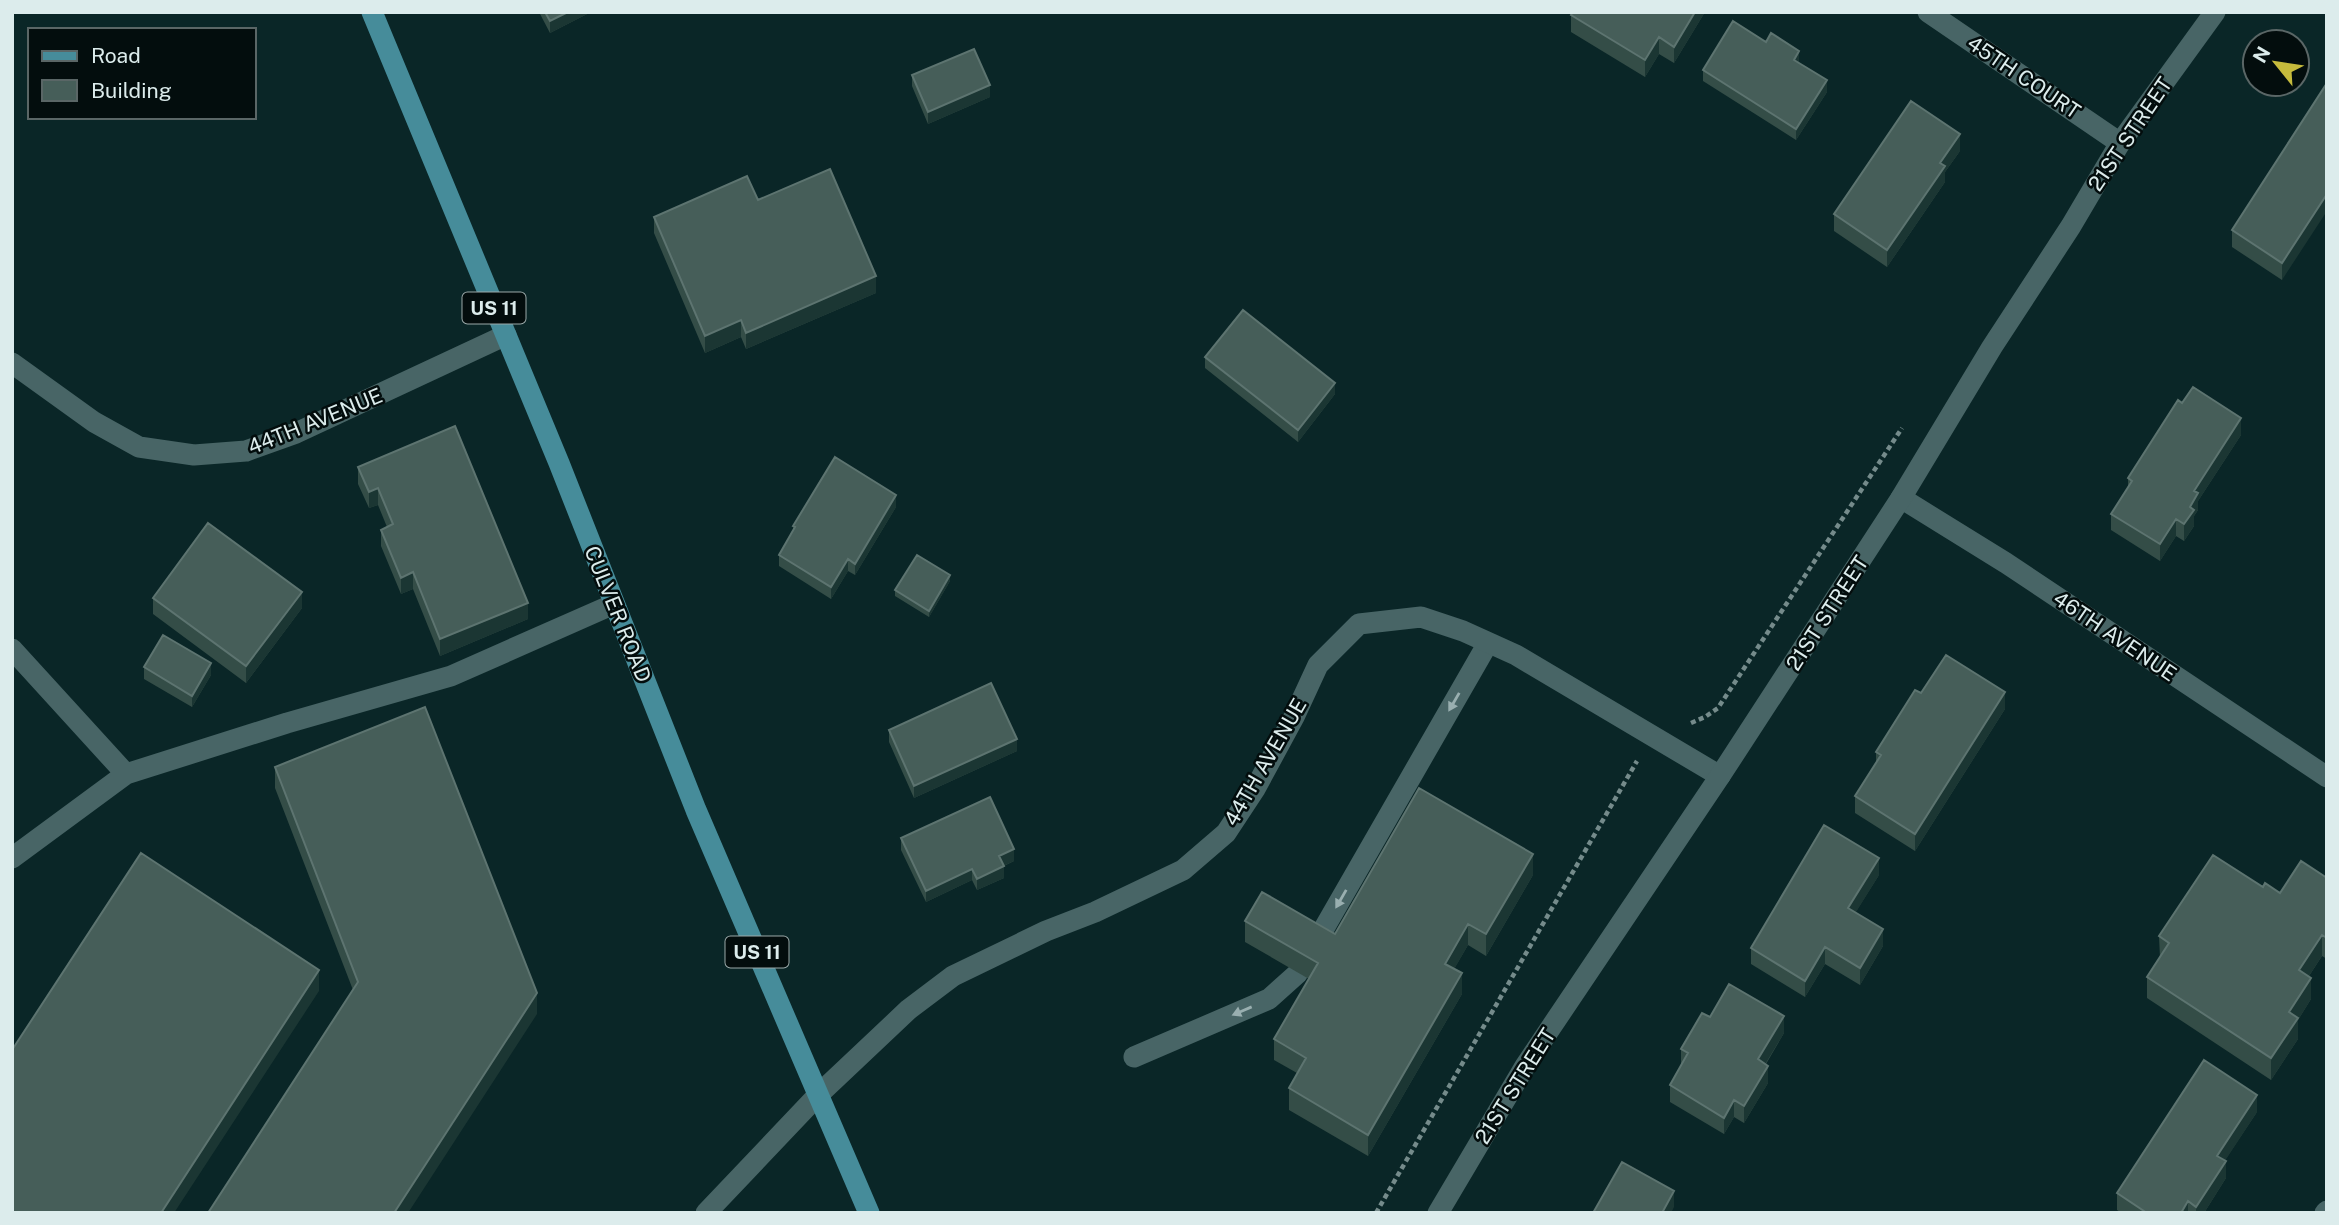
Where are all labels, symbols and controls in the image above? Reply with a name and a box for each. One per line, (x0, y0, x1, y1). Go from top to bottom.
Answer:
legend (28, 28, 256, 119)
north arrow (2241, 28, 2311, 98)
street label: 45TH COURT (1963, 30, 2085, 124)
text: Road (91, 43, 141, 68)
text: N (2248, 43, 2275, 66)
street label: 21ST STREET (2083, 72, 2177, 196)
text: Building (91, 78, 172, 103)
road number: US 11 (462, 292, 526, 324)
street label: 44TH AVENUE (244, 383, 386, 459)
street label: CULVER ROAD (579, 542, 657, 686)
street label: 21ST STREET (1781, 551, 1873, 675)
street label: 46TH AVENUE (2049, 586, 2181, 686)
one-way arrow (1448, 692, 1460, 711)
street label: 44TH AVENUE (1218, 694, 1312, 830)
one-way arrow (1335, 889, 1347, 909)
road number: US 11 (726, 936, 788, 968)
one-way arrow (1231, 1005, 1252, 1016)
street label: 21ST STREET (1469, 1023, 1561, 1149)

